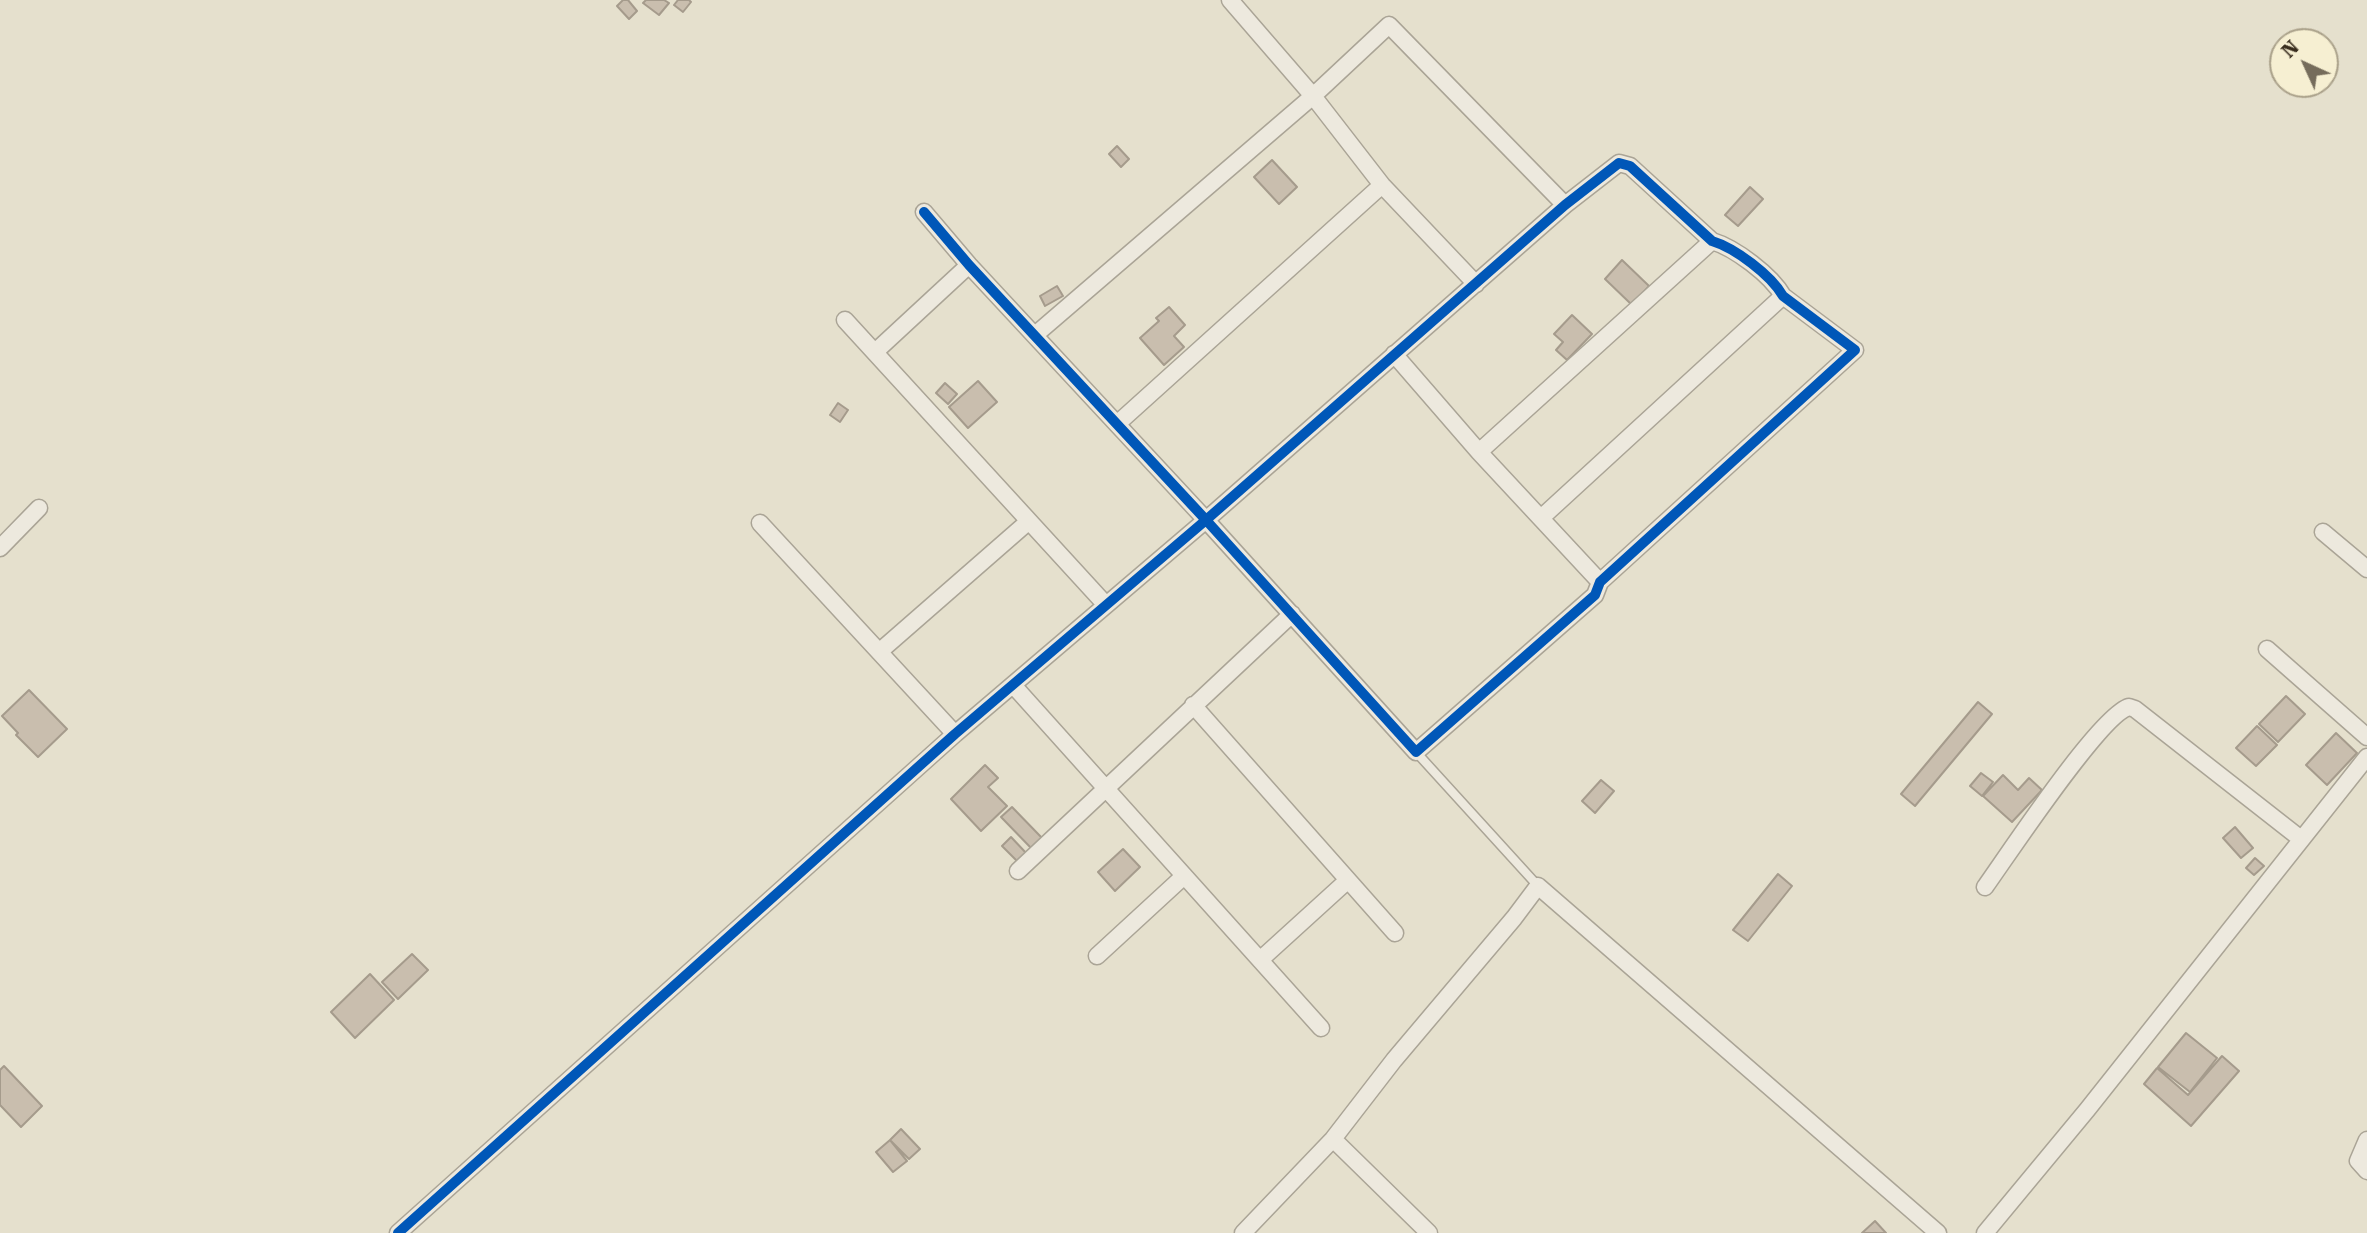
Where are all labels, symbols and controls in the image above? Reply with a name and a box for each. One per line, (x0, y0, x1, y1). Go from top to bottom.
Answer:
north arrow (2269, 28, 2339, 98)
text: N (2277, 36, 2304, 63)

